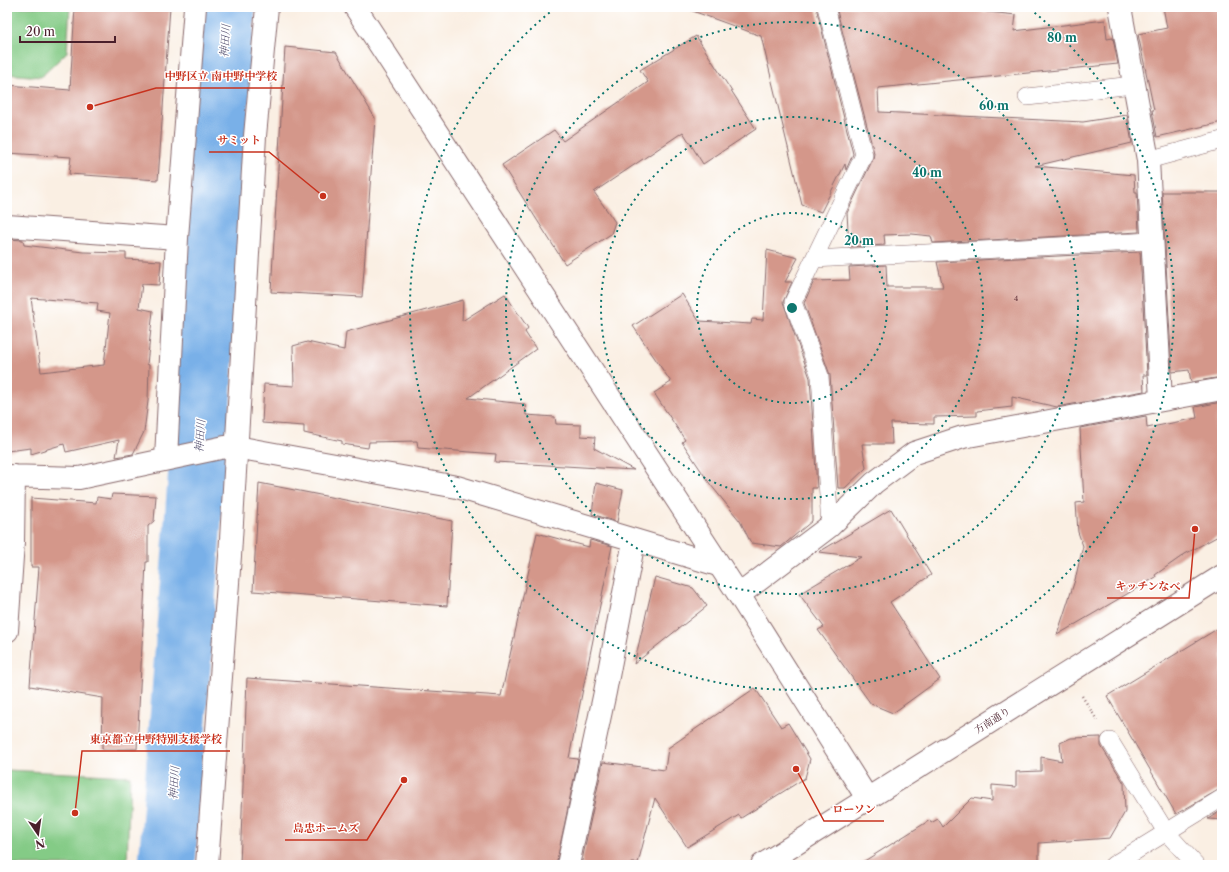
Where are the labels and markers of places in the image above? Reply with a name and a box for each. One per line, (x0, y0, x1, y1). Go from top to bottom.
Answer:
callout: 中野区立 南中野中学校 (156, 65, 285, 88)
callout: サミット (209, 129, 269, 152)
centre of rings (785, 301, 799, 315)
callout: キッチンなべ (1107, 575, 1189, 598)
callout: 東京都立中野特別支援学校 (82, 728, 230, 751)
callout: ローソン (824, 798, 884, 821)
callout: 島忠ホームズ (285, 817, 367, 840)

